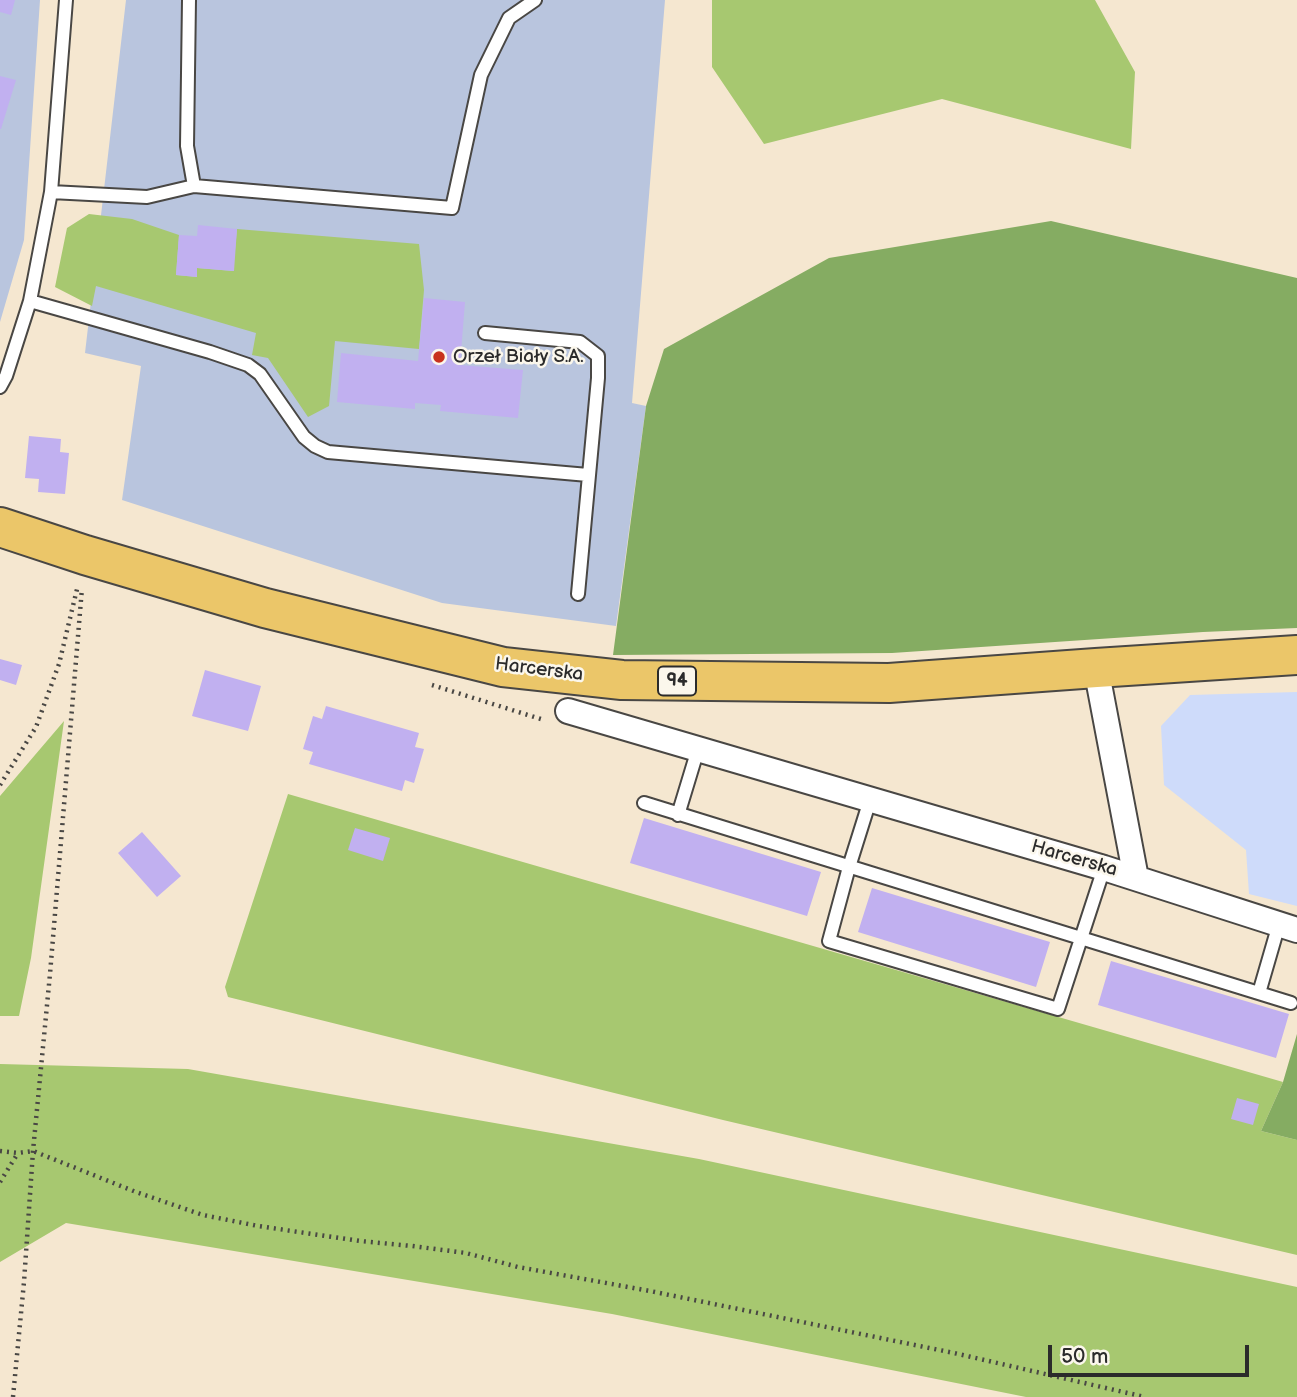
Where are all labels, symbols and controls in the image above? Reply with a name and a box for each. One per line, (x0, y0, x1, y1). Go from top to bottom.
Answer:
place label: Orzeł Biały S.A. (453, 346, 584, 368)
marker: Orzeł Biały S.A. (431, 349, 447, 365)
street label: Harcerska (494, 653, 584, 687)
road number: 94 (658, 666, 696, 696)
street label: Harcerska (1028, 836, 1120, 882)
scale bar (1052, 1330, 1253, 1374)
text: 50 m (1061, 1344, 1108, 1369)

